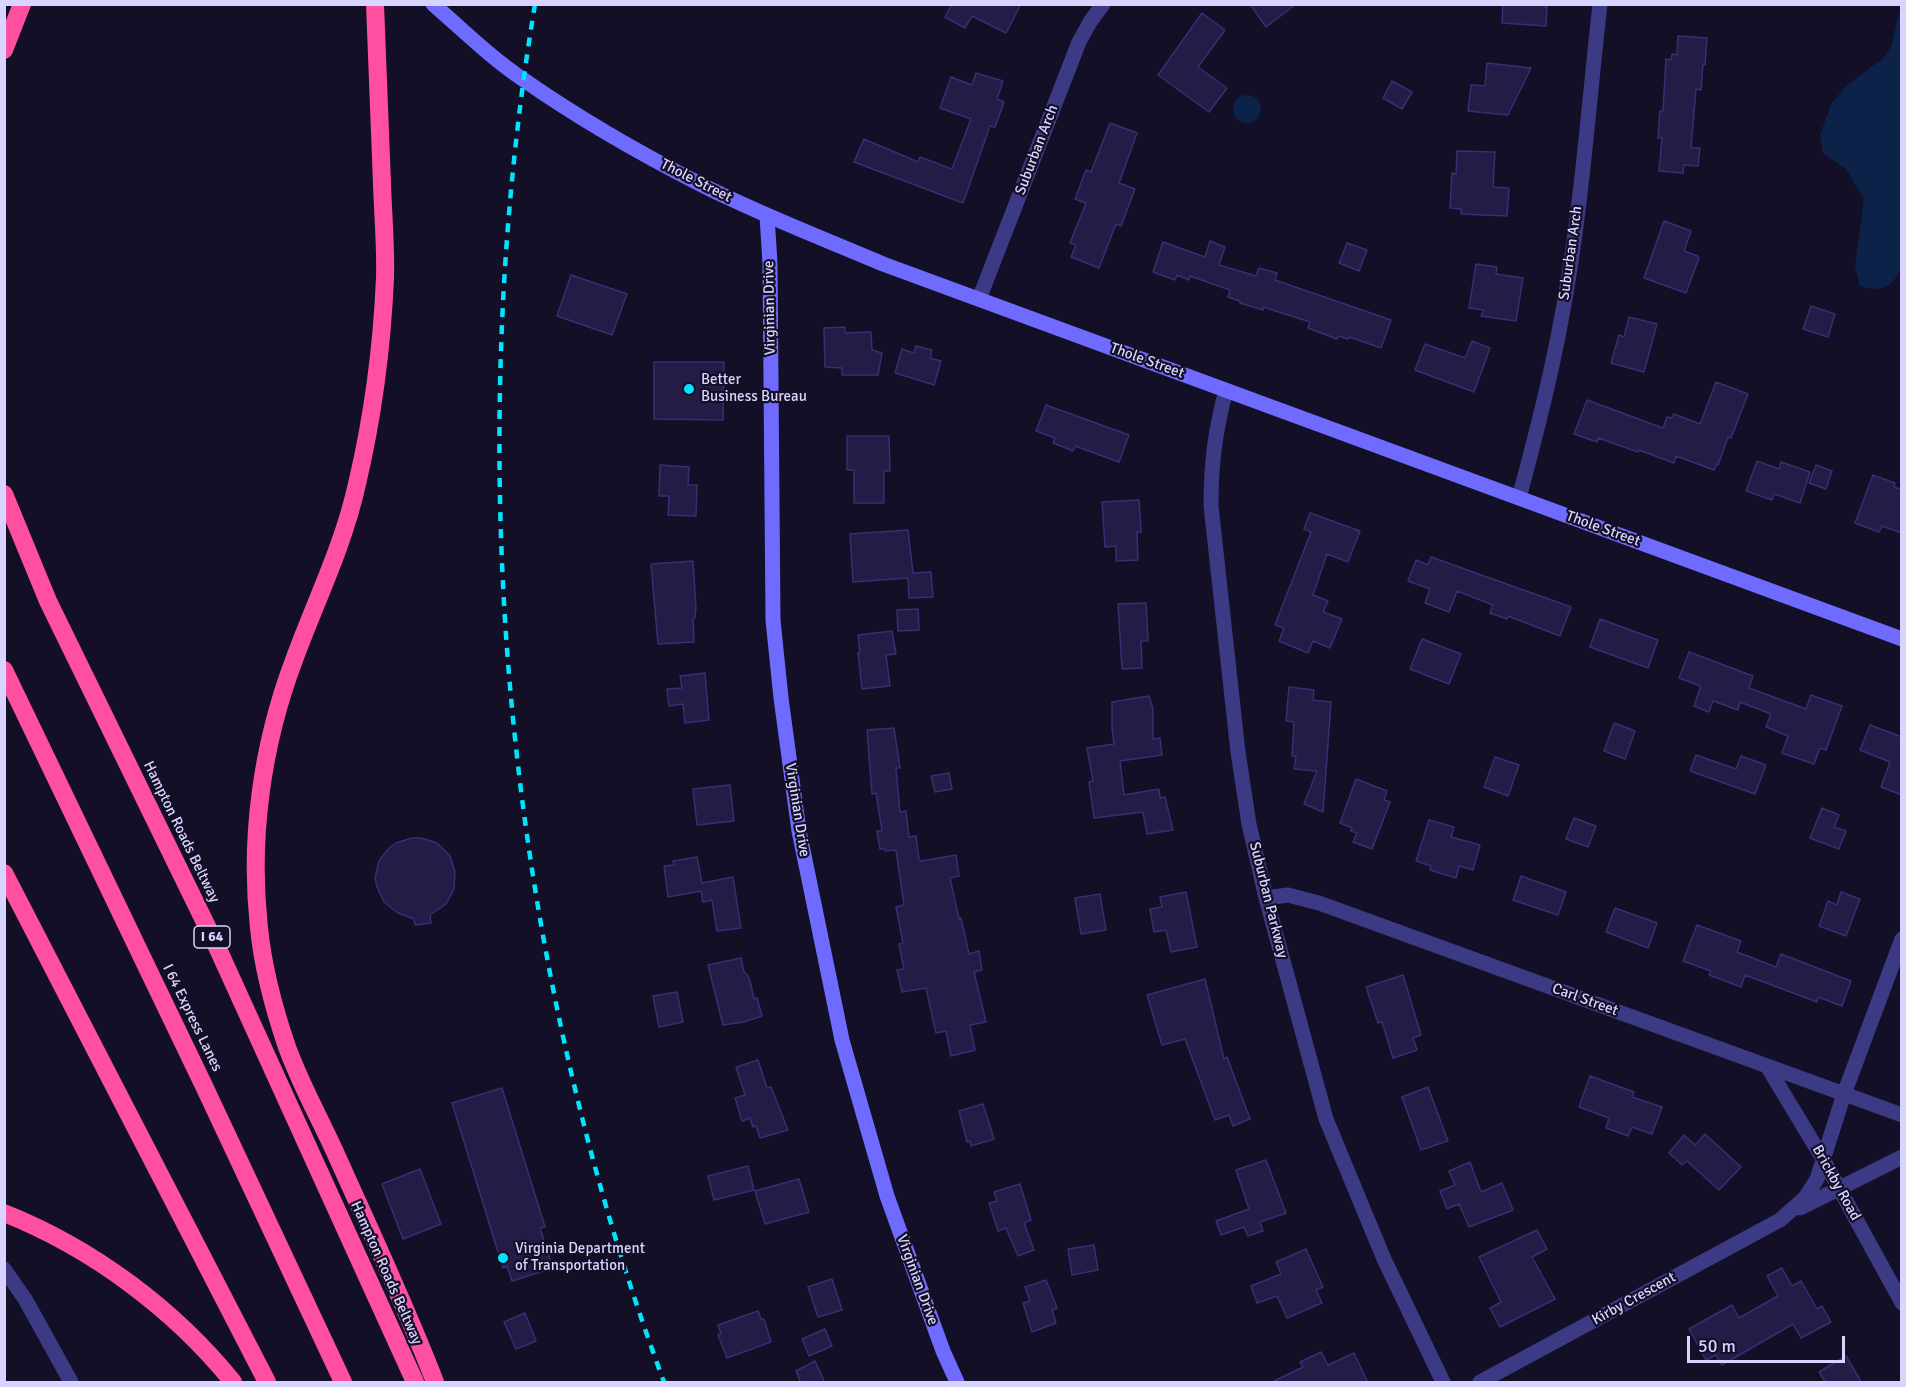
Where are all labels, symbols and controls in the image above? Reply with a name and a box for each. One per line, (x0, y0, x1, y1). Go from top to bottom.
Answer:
street label: Suburban Arch (1012, 103, 1062, 197)
street label: Thole Street (657, 155, 735, 207)
street label: Suburban Arch (1555, 205, 1587, 301)
street label: Virginian Drive (760, 260, 780, 356)
street label: Thole Street (1108, 339, 1186, 383)
place label: Better Business Bureau (701, 371, 807, 406)
marker: Better Business Bureau (682, 382, 696, 396)
street label: Thole Street (1564, 507, 1642, 551)
street label: Hampton Roads Beltway (139, 758, 223, 906)
street label: Virginian Drive (781, 762, 813, 858)
street label: Suburban Parkway (1245, 840, 1291, 960)
road number: I 64 (194, 926, 230, 948)
street label: I 64 Express Lanes (158, 961, 226, 1075)
street label: Carl Street (1550, 980, 1620, 1020)
street label: Brickby Road (1808, 1142, 1864, 1224)
street label: Hampton Roads Beltway (346, 1198, 426, 1348)
street label: Virginian Drive (892, 1232, 942, 1328)
place label: Virginia Department of Transportation (515, 1240, 645, 1275)
marker: Virginia Department of Transportation (496, 1251, 510, 1265)
street label: Kirby Crescent (1589, 1269, 1679, 1329)
scale bar (1690, 1324, 1848, 1362)
text: 50 m (1698, 1335, 1736, 1357)

